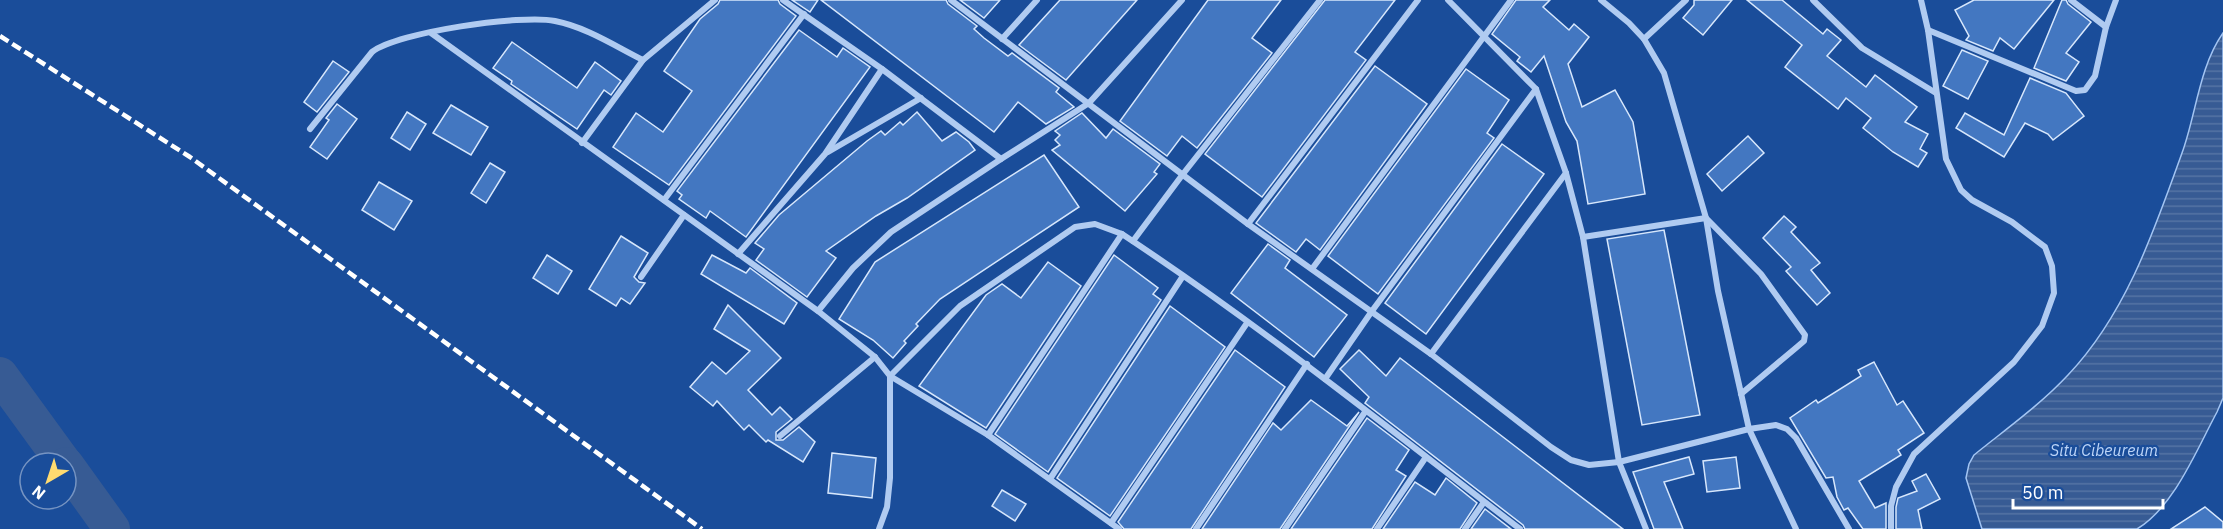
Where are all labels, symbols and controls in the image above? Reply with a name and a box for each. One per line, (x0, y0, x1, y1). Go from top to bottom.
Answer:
water label: Situ Cibeureum (2050, 440, 2158, 460)
north arrow (18, 451, 78, 511)
scale bar (2013, 472, 2163, 510)
text: N (28, 481, 49, 504)
text: 50 m (2022, 481, 2064, 504)

